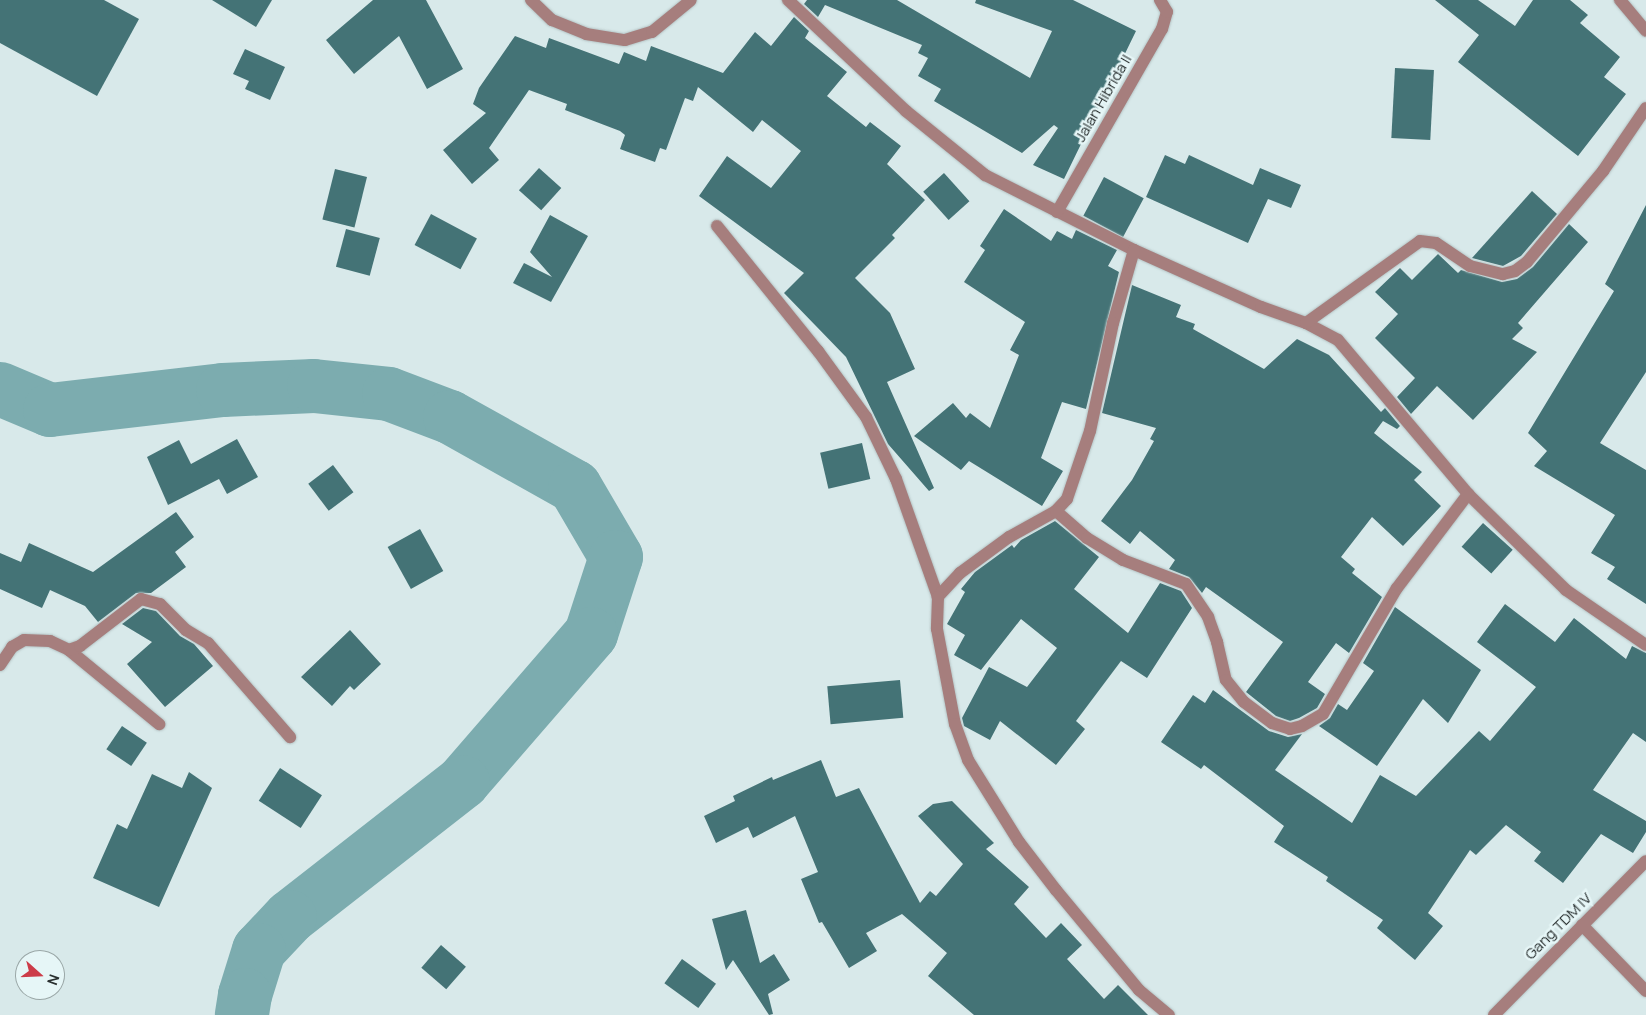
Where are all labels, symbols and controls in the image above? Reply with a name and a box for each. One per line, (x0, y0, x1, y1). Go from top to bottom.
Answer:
street label: Jalan Hibrida II (1071, 51, 1135, 145)
street label: Gang TDM IV (1521, 889, 1595, 963)
north arrow (15, 950, 65, 1000)
text: N (43, 972, 64, 988)

